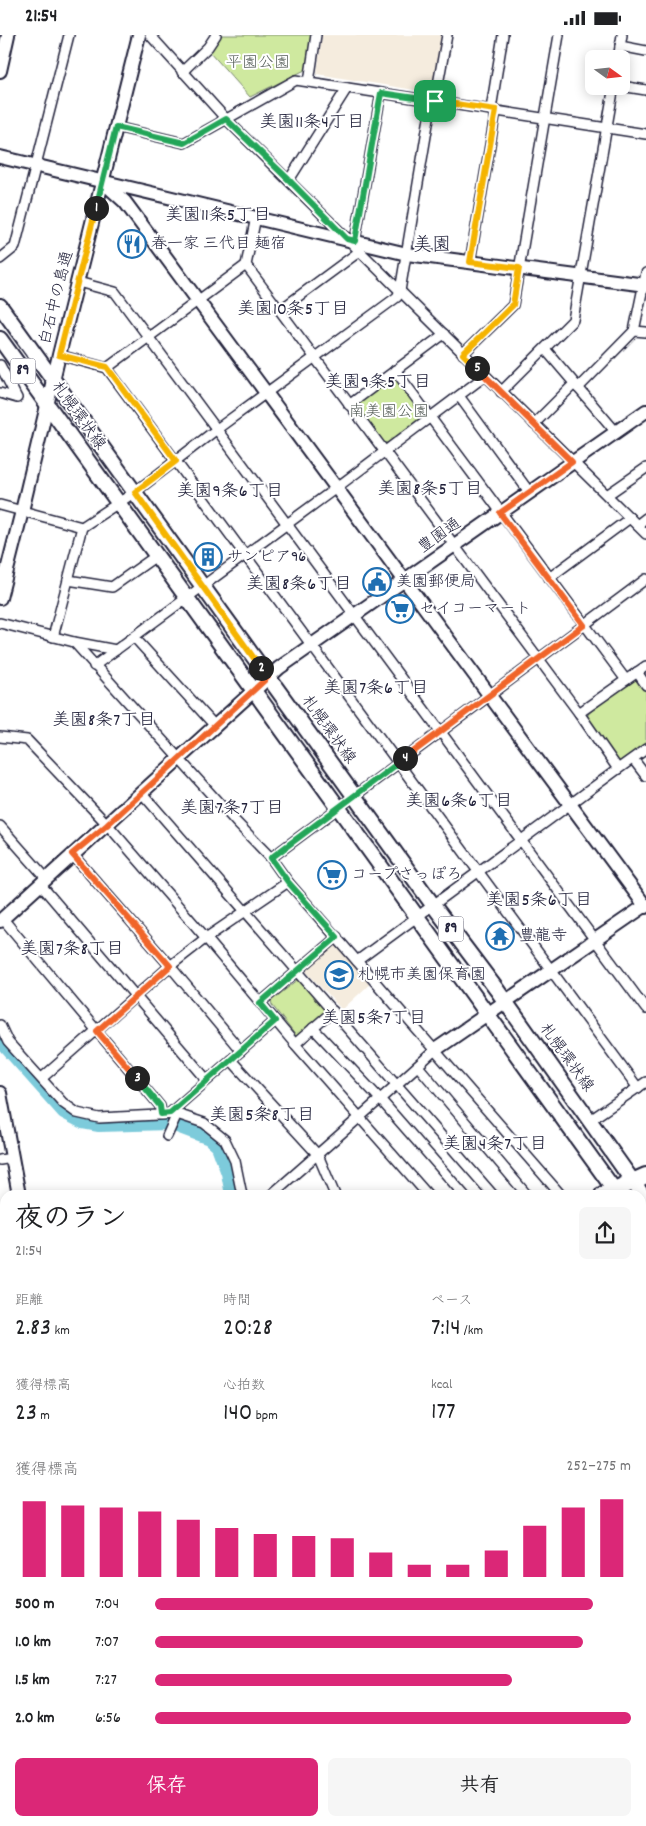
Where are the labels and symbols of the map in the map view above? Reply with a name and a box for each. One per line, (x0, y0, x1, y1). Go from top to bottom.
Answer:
north arrow (585, 50, 630, 95)
park label: 平園公園 (226, 52, 290, 75)
pin (414, 80, 456, 122)
district label: 美園11条4丁目 (259, 111, 365, 136)
pin: 1 (84, 195, 108, 221)
district label: 美園11条5丁目 (165, 204, 271, 229)
restaurant icon: 春一家 三代目 麺宿 (117, 229, 147, 259)
place label: 春一家 三代目 麺宿 (151, 233, 286, 256)
district label: 美園 (413, 233, 451, 260)
street label: 白石中の島通 (34, 249, 80, 347)
district label: 美園10条5丁目 (237, 298, 349, 323)
pin: 5 (464, 355, 490, 381)
road number: 89 (10, 359, 36, 383)
district label: 美園9条5丁目 (325, 371, 431, 396)
street label: 札幌環状線 (45, 377, 111, 455)
park label: 南美園公園 (349, 401, 429, 424)
district label: 美園8条5丁目 (377, 478, 483, 503)
district label: 美園9条6丁目 (176, 480, 284, 505)
street label: 豊園通 (414, 513, 466, 559)
building icon: サンピア96 (193, 542, 223, 572)
place label: サンピア96 (227, 546, 306, 569)
public building icon: 美園郵便局 (362, 567, 392, 597)
place label: 美園郵便局 (396, 571, 476, 594)
district label: 美園8条6丁目 (246, 573, 352, 598)
supermarket icon: セイコーマート (385, 594, 415, 624)
place label: セイコーマート (419, 598, 531, 621)
pin: 2 (248, 655, 274, 681)
district label: 美園7条6丁目 (323, 677, 429, 702)
street label: 札幌環状線 (295, 691, 361, 769)
district label: 美園8条7丁目 (52, 709, 156, 734)
pin: 4 (392, 745, 418, 771)
district label: 美園6条6丁目 (405, 790, 513, 815)
district label: 美園7条7丁目 (180, 797, 284, 822)
supermarket icon: コープさっぽろ (317, 860, 347, 890)
place label: コープさっぽろ (351, 864, 462, 887)
district label: 美園5条6丁目 (485, 889, 593, 914)
road number: 89 (438, 917, 464, 941)
temple icon: 豊龍寺 (485, 921, 515, 951)
place label: 豊龍寺 (519, 925, 567, 948)
district label: 美園7条8丁目 (20, 938, 124, 963)
school or university icon: 札幌市美園保育園 (324, 960, 354, 990)
place label: 札幌市美園保育園 (358, 964, 486, 987)
district label: 美園5条7丁目 (321, 1007, 427, 1032)
street label: 札幌環状線 (533, 1019, 599, 1097)
pin: 3 (124, 1065, 150, 1091)
district label: 美園5条8丁目 (209, 1104, 315, 1129)
district label: 美園4条7丁目 (443, 1133, 547, 1158)

